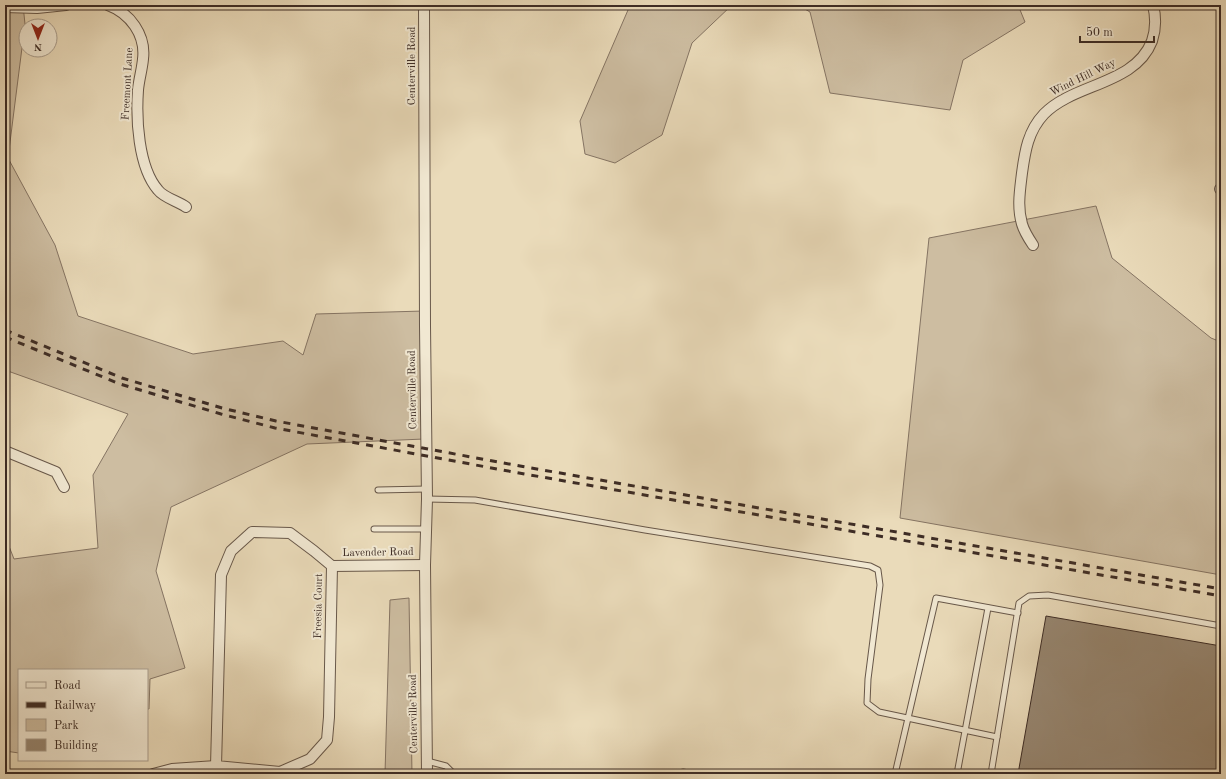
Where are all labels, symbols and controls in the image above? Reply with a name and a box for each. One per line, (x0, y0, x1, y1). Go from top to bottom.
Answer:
north arrow (18, 18, 58, 58)
scale bar (1080, 18, 1154, 44)
street label: Centerville Road (407, 26, 418, 106)
text: 50 m (1086, 26, 1113, 39)
text: N (33, 41, 42, 52)
street label: Freemont Lane (121, 47, 135, 121)
street label: Wind Hill Way (1048, 57, 1118, 99)
street label: Centerville Road (407, 350, 419, 430)
street label: Lavender Road (342, 547, 414, 559)
street label: Freesia Court (313, 573, 325, 639)
legend (18, 669, 148, 761)
street label: Centerville Road (408, 674, 420, 754)
text: Road (54, 680, 81, 692)
text: Railway (54, 700, 97, 712)
text: Park (54, 720, 79, 732)
text: Building (54, 740, 98, 752)

